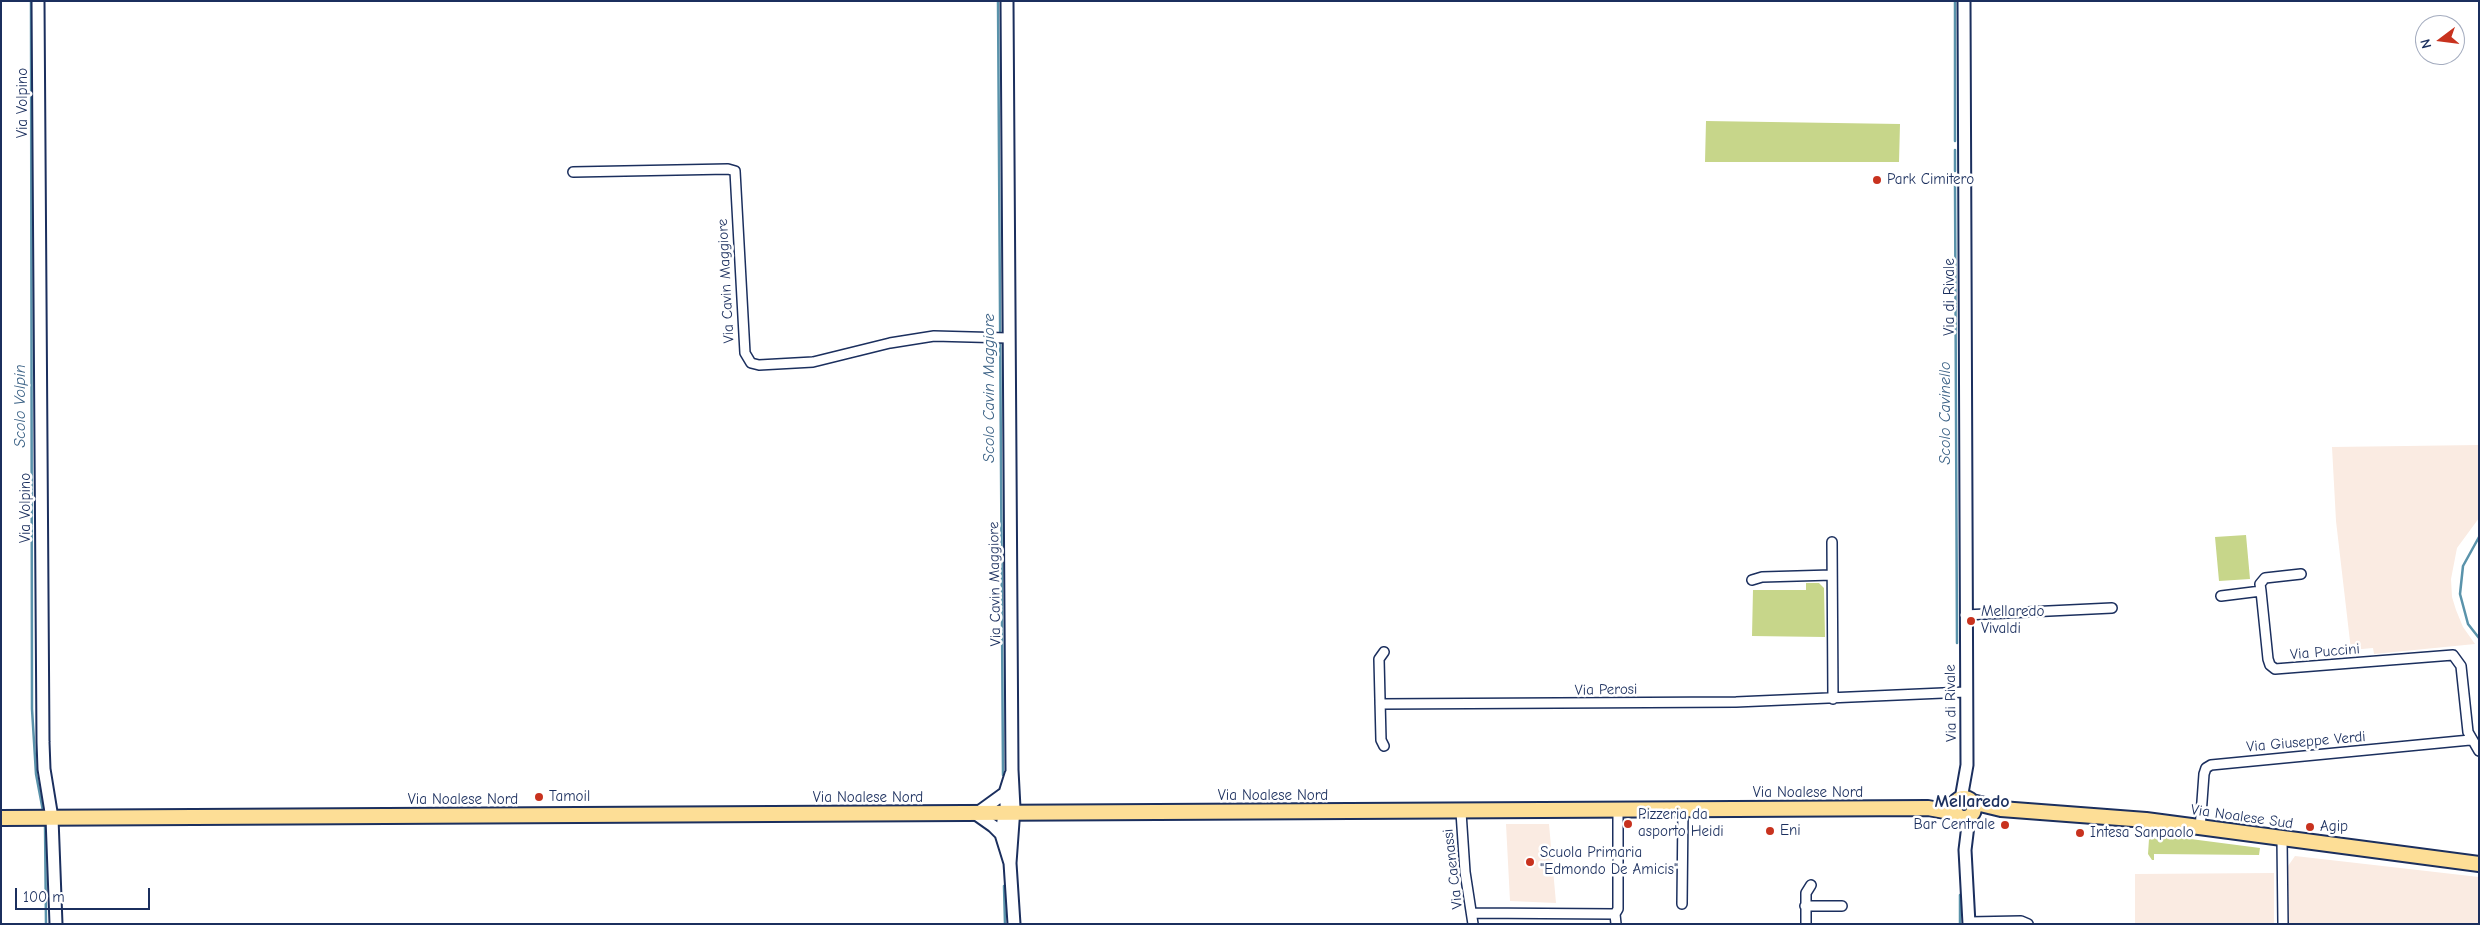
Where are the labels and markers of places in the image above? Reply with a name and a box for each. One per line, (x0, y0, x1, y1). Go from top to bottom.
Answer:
place label: Park Cimitero (1887, 171, 1974, 189)
marker: Park Cimitero (1871, 174, 1883, 186)
place label: Mellaredo Vivaldi (1981, 603, 2044, 638)
marker: Mellaredo Vivaldi (1965, 615, 1977, 627)
place label: Tamoil (549, 788, 590, 806)
marker: Tamoil (533, 791, 545, 803)
place label: Pizzeria da asporto Heidi (1638, 806, 1724, 841)
place label: Bar Centrale (1913, 816, 1995, 834)
marker: Pizzeria da asporto Heidi (1622, 818, 1634, 830)
place label: Agip (2320, 818, 2348, 836)
marker: Bar Centrale (1999, 819, 2011, 831)
marker: Agip (2304, 821, 2316, 833)
place label: Eni (1780, 822, 1801, 840)
place label: Intesa Sanpaolo (2090, 824, 2194, 842)
marker: Eni (1764, 825, 1776, 837)
marker: Intesa Sanpaolo (2074, 827, 2086, 839)
place label: Scuola Primaria "Edmondo De Amicis" (1540, 844, 1678, 879)
marker: Scuola Primaria "Edmondo De Amicis" (1524, 856, 1536, 868)

